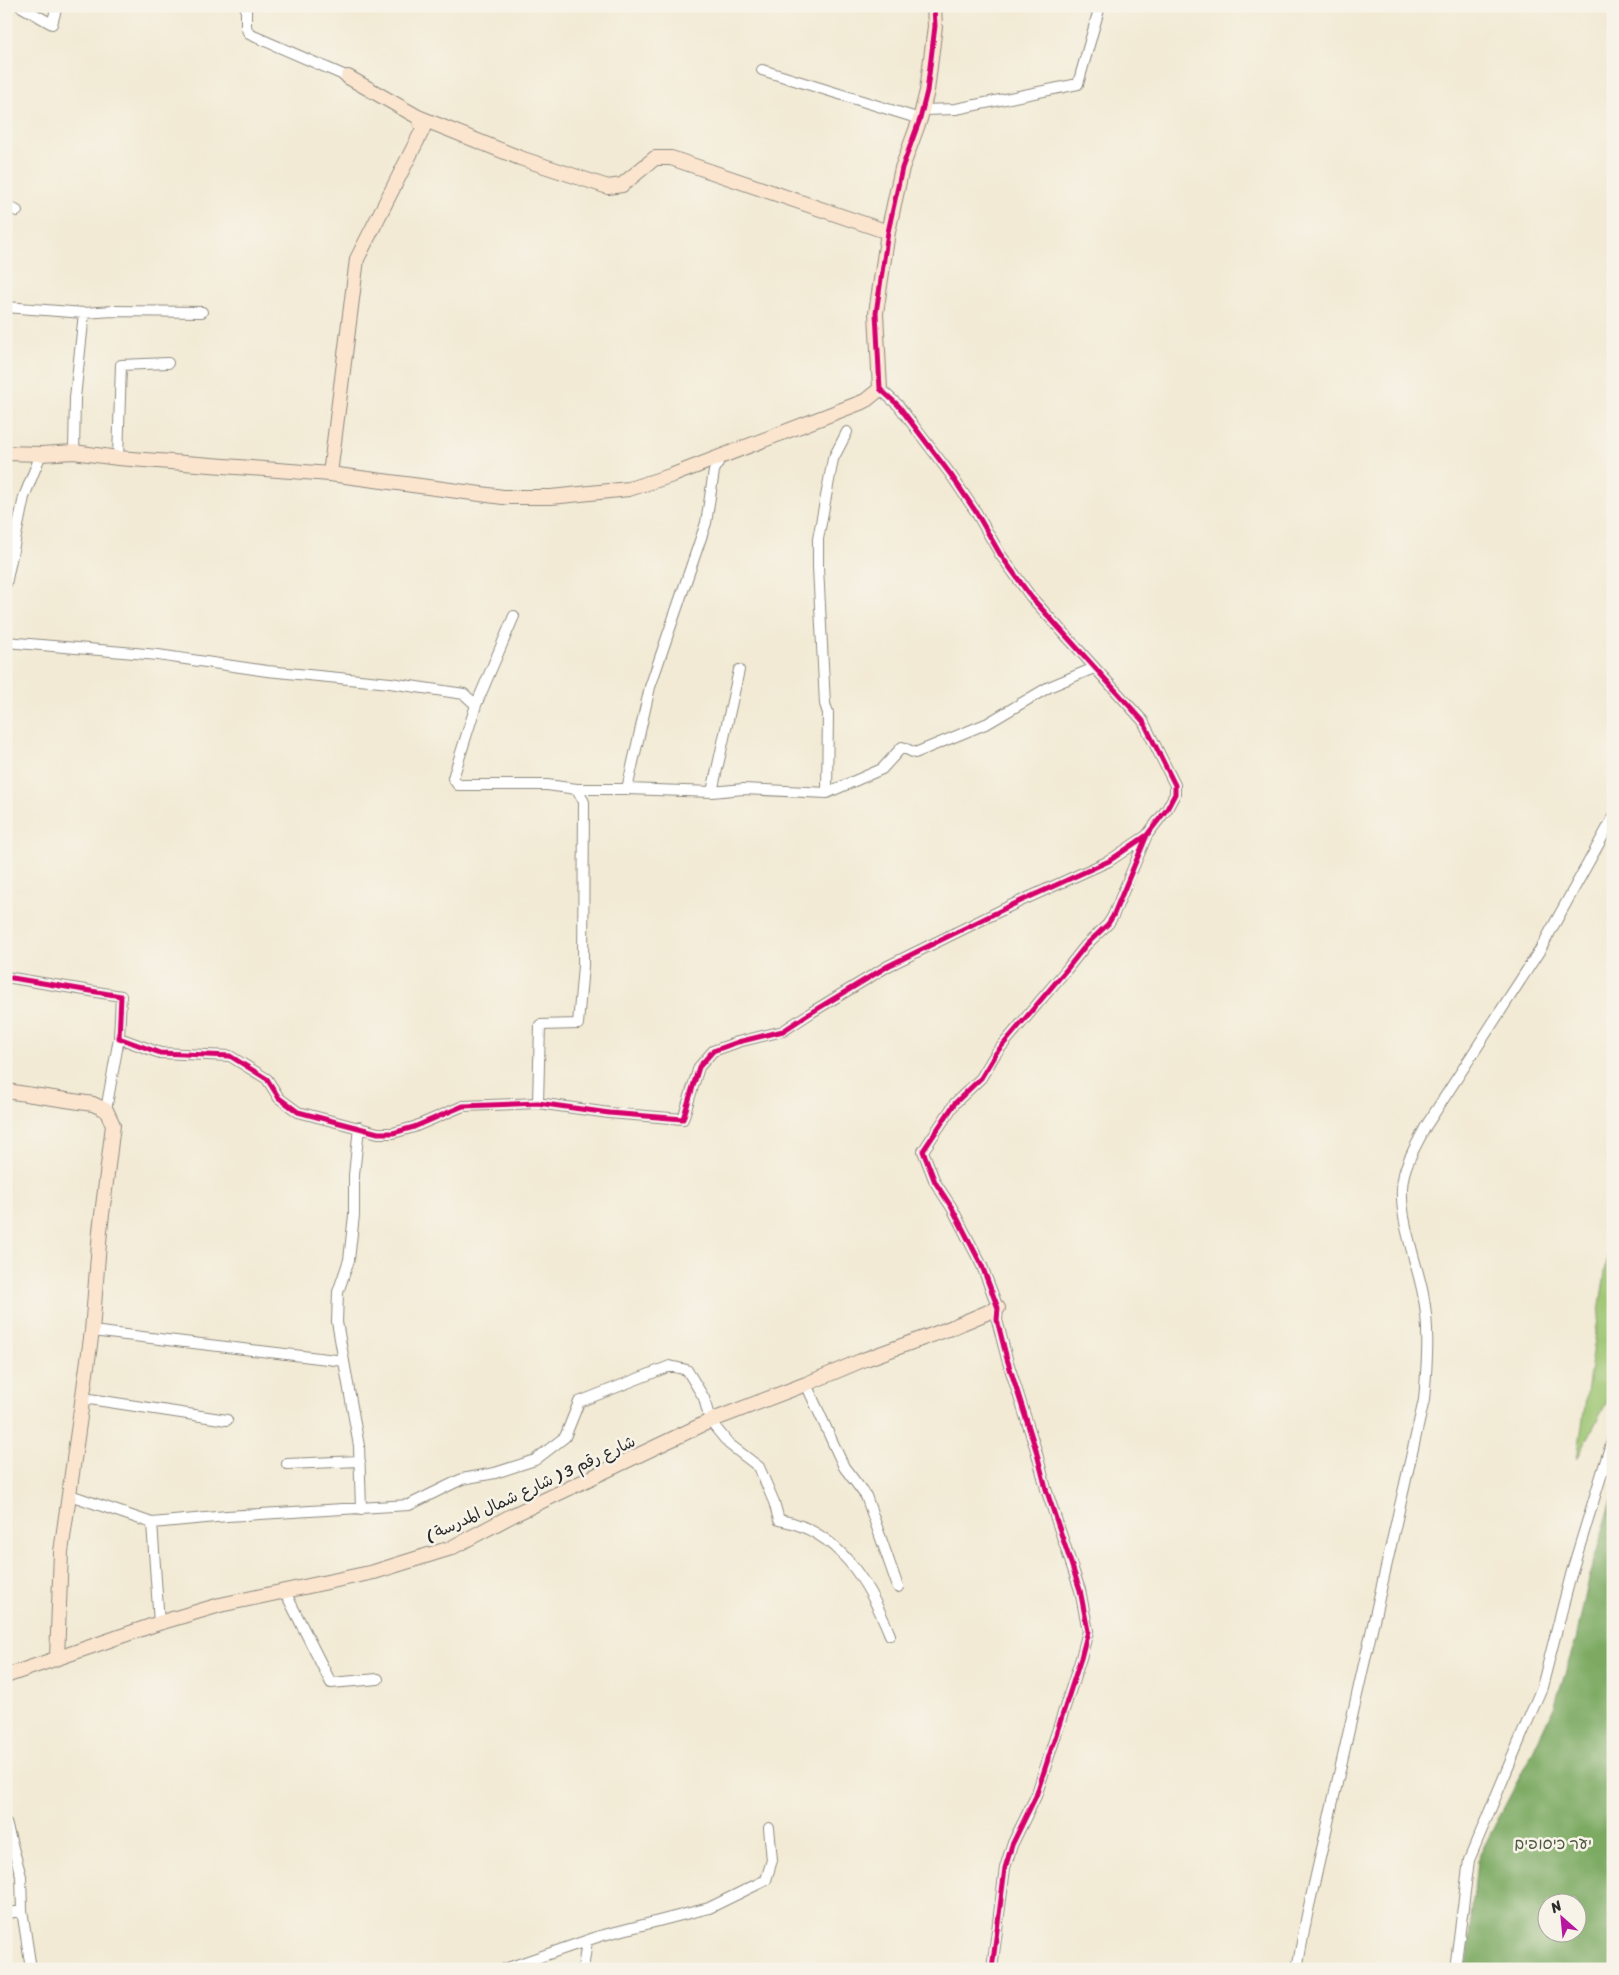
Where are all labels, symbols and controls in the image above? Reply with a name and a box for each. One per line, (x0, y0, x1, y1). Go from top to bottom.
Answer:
street label: شارع رقم 3 ( شارع شمال المدرسة ) (420, 1427, 640, 1550)
park label: יער כיסופים (1514, 1829, 1592, 1858)
north arrow (1536, 1892, 1586, 1942)
text: N (1545, 1893, 1567, 1921)

